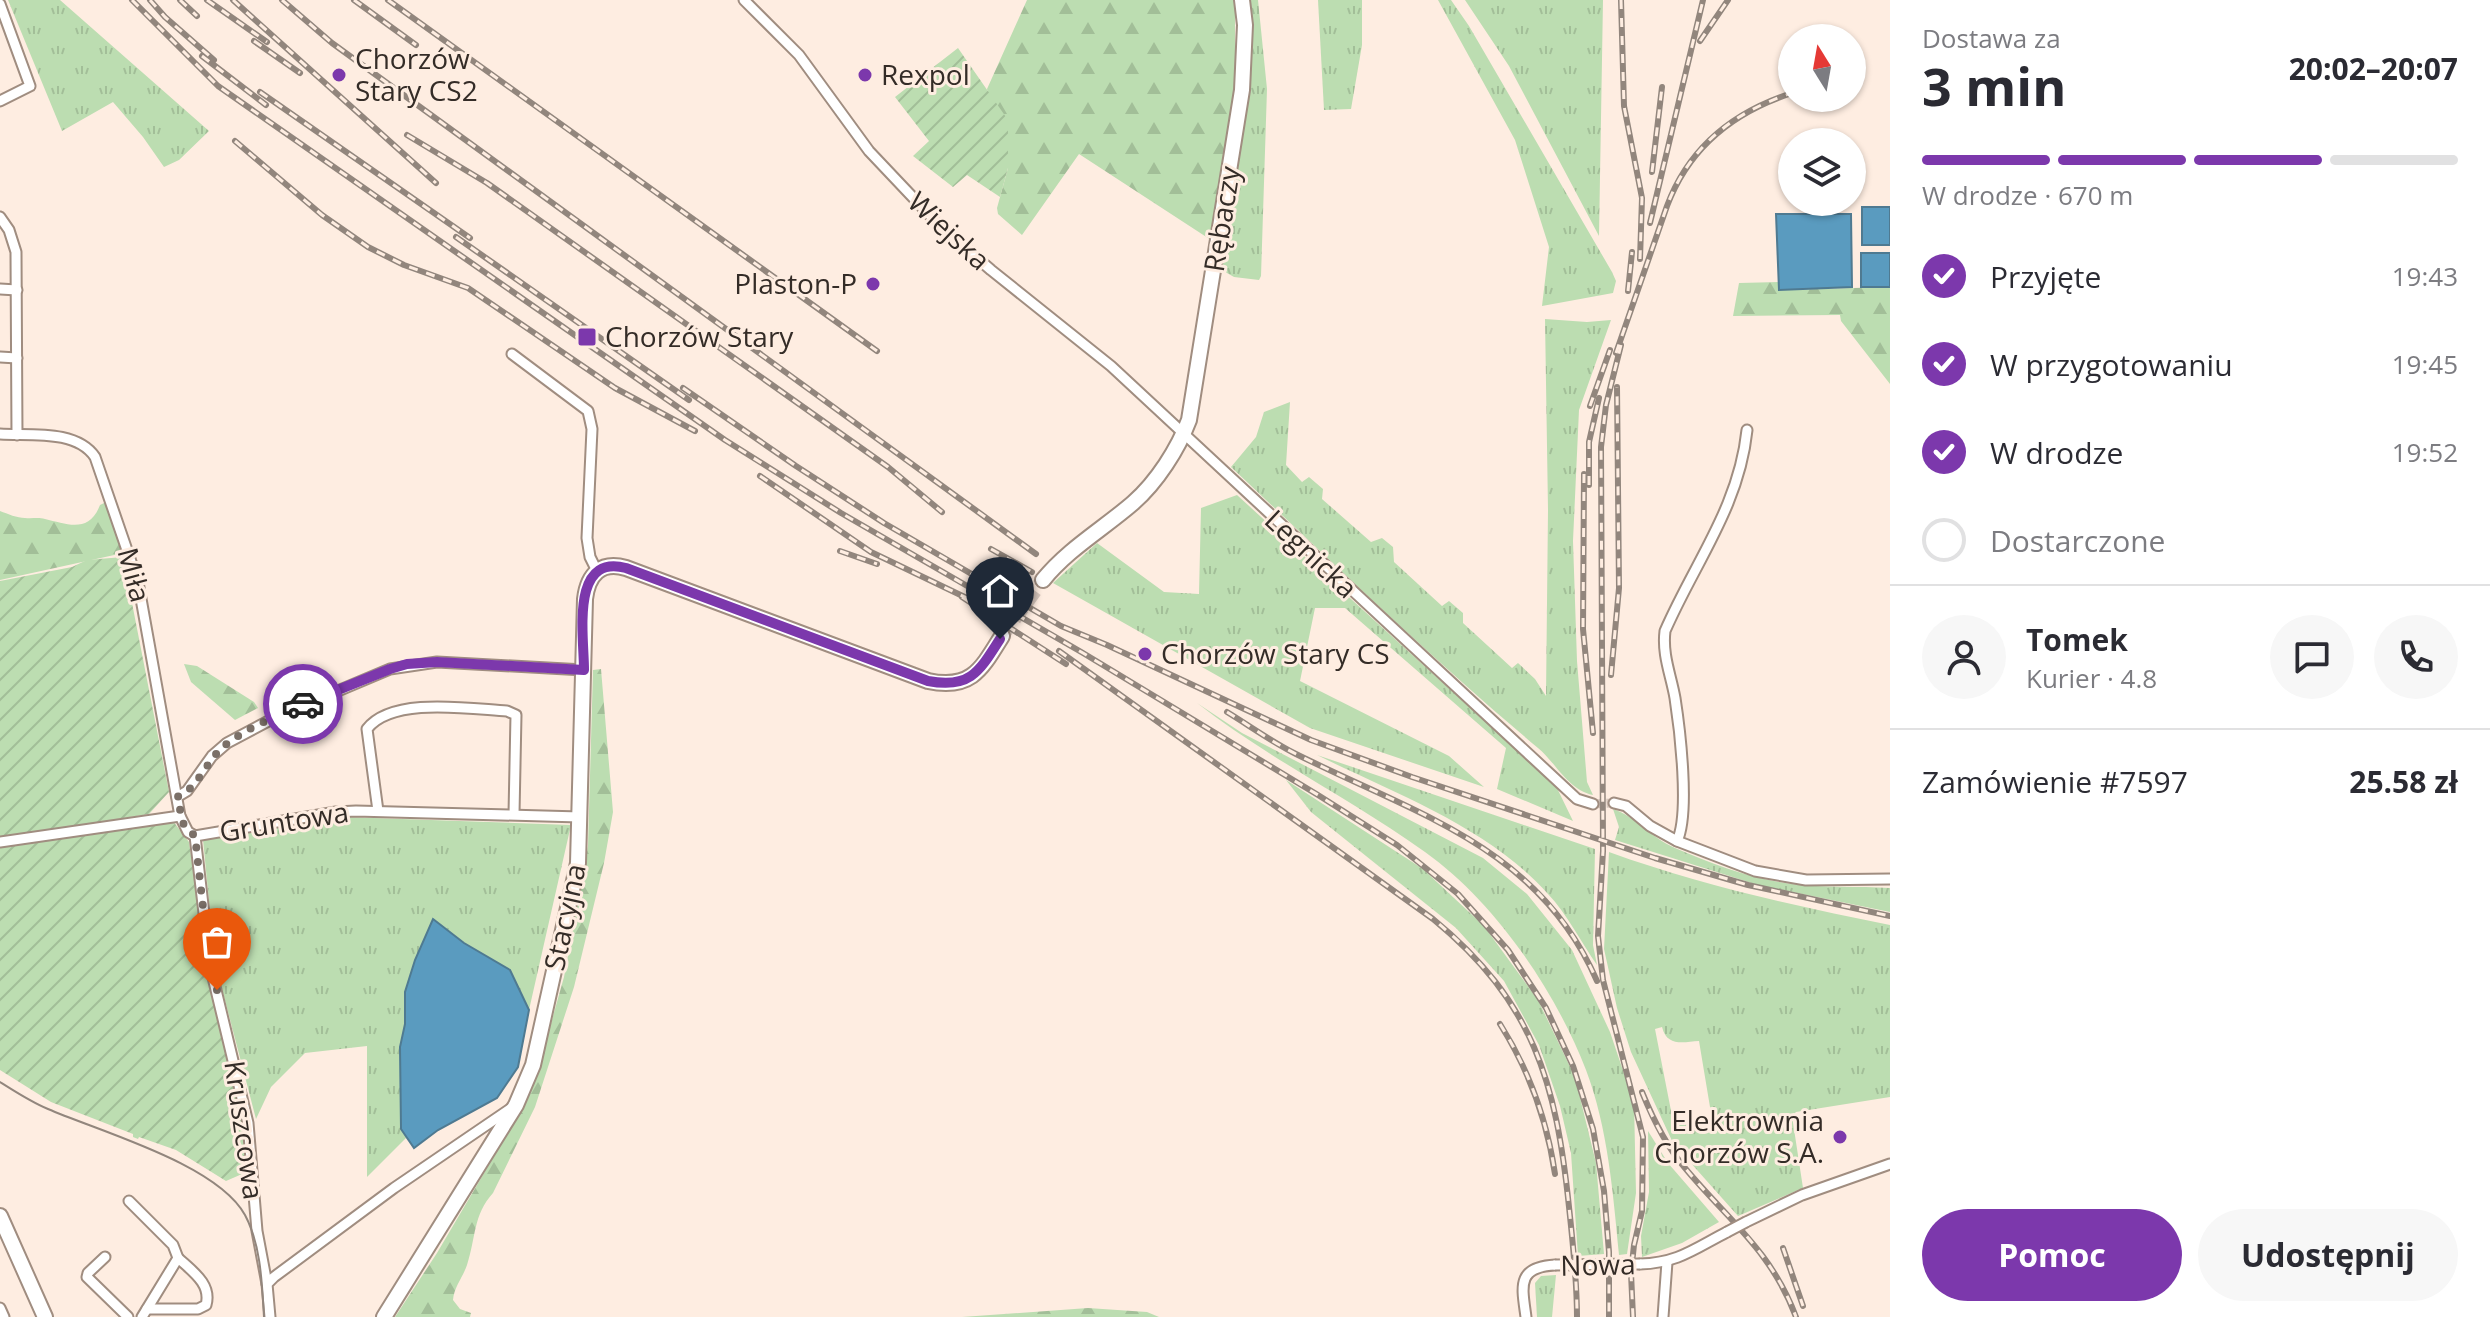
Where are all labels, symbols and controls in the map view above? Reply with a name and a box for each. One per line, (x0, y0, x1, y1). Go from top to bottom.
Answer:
text: Dostawa za (1922, 20, 2061, 56)
north arrow (1778, 24, 1866, 112)
map controls (1778, 24, 1866, 216)
place label: Chorzów Stary CS2 (355, 39, 478, 109)
text: 20:02–20:07 (2289, 48, 2458, 89)
text: 3 min (1922, 50, 2066, 121)
place label: Rexpol (881, 55, 970, 93)
marker: Chorzów Stary CS2 (330, 66, 348, 84)
marker: Rexpol (856, 66, 874, 84)
button: layers (1778, 128, 1866, 216)
street label: Rębaczy (1194, 162, 1248, 274)
text: W drodze · 670 m (1922, 177, 2133, 213)
street label: Wiejska (900, 183, 999, 278)
icon: check (1922, 254, 1966, 298)
text: Przyjęte (1990, 256, 2101, 297)
text: 19:43 (2392, 258, 2458, 294)
place label: Plaston-P (734, 264, 857, 302)
marker: Plaston-P (864, 275, 882, 293)
place label: Chorzów Stary (605, 317, 794, 355)
marker: Chorzów Stary (576, 326, 598, 348)
icon: check (1922, 342, 1966, 386)
text: W przygotowaniu (1990, 344, 2233, 385)
text: 19:45 (2392, 346, 2458, 382)
icon: check (1922, 430, 1966, 474)
text: W drodze (1990, 432, 2123, 473)
text: 19:52 (2392, 434, 2458, 470)
street label: Legnicka (1257, 501, 1366, 606)
text: Dostarczone (1990, 520, 2165, 561)
street label: Miła (110, 543, 160, 606)
pin (966, 557, 1034, 639)
icon: home (978, 569, 1022, 613)
button: person (1922, 615, 2006, 699)
button: chat (2270, 615, 2354, 699)
button: phone (2374, 615, 2458, 699)
text: Tomek (2026, 619, 2128, 660)
place label: Chorzów Stary CS (1161, 634, 1390, 672)
marker: Chorzów Stary CS (1136, 645, 1154, 663)
text: Kurier · 4.8 (2026, 660, 2157, 696)
courier (263, 664, 343, 744)
icon: car (281, 682, 325, 726)
text: Zamówienie #7597 (1922, 761, 2188, 802)
text: 25.58 zł (2349, 761, 2458, 802)
street label: Gruntowa (217, 792, 351, 850)
street label: Stacyjna (534, 860, 594, 974)
pin (183, 908, 251, 990)
icon: bag (195, 920, 239, 964)
street label: Kruszcowa (216, 1058, 274, 1202)
place label: Elektrownia Chorzów S.A. (1654, 1101, 1824, 1171)
marker: Elektrownia Chorzów S.A. (1831, 1128, 1849, 1146)
button: Pomoc (1922, 1209, 2182, 1301)
button: Udostępnij (2198, 1209, 2458, 1301)
street label: Nowa (1560, 1244, 1636, 1284)

